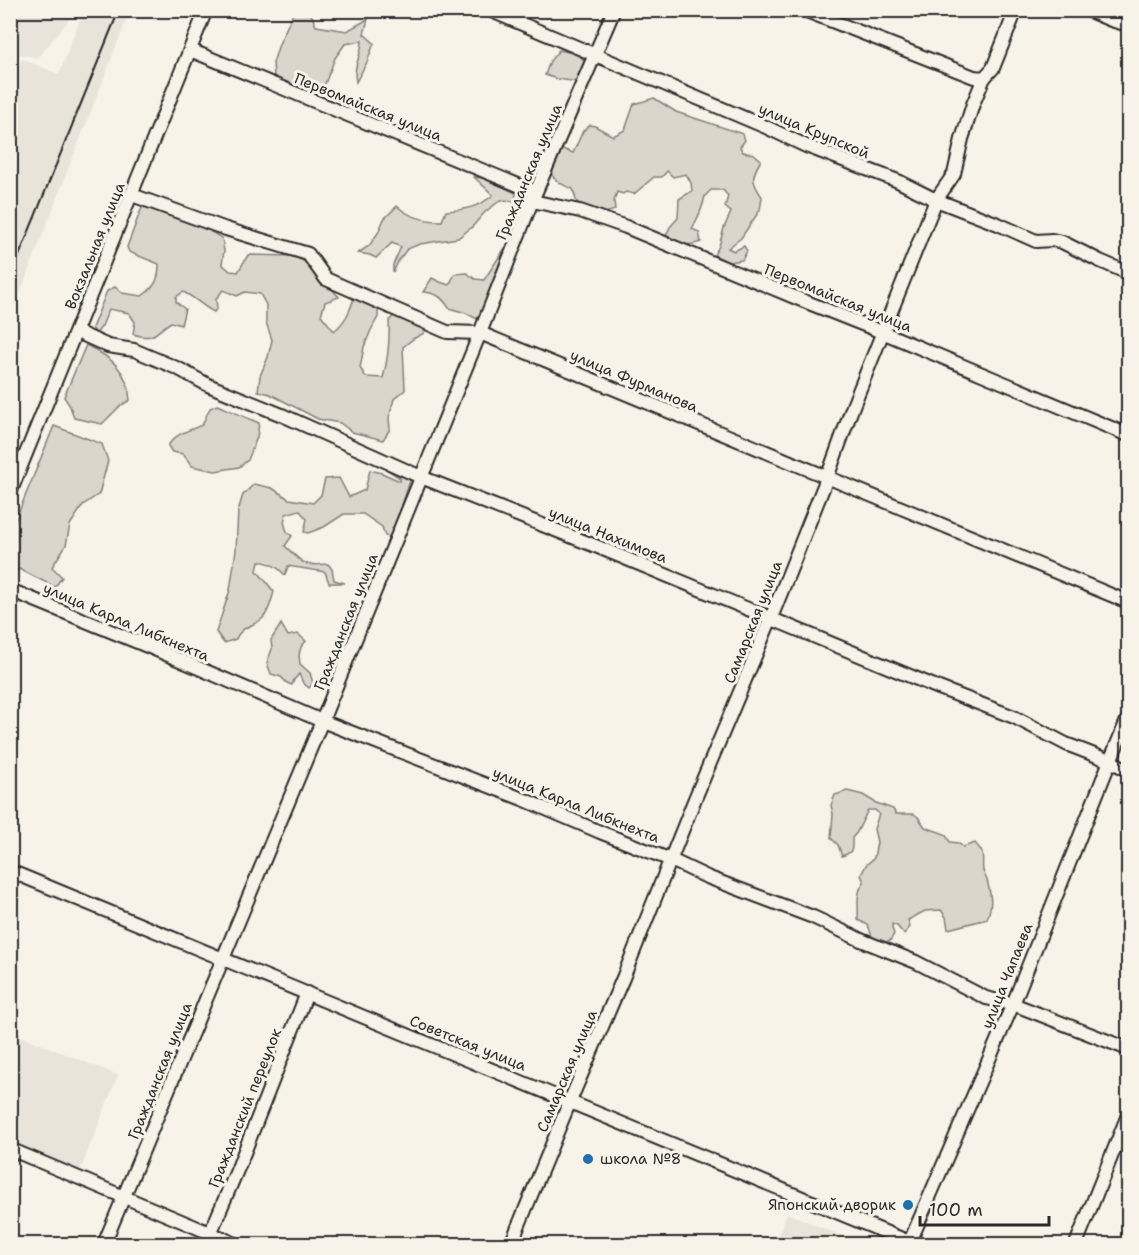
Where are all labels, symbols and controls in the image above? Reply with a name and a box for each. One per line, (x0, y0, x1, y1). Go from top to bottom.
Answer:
street label: Первомайская улица (291, 68, 445, 146)
street label: улица Крупской (755, 99, 873, 163)
street label: Гражданская улица (491, 100, 567, 243)
street label: Вокзальная улица (60, 179, 130, 312)
street label: Первомайская улица (761, 259, 915, 337)
street label: улица Фурманова (567, 345, 702, 417)
street label: улица Нахимова (546, 502, 671, 568)
street label: Гражданская улица (309, 550, 383, 693)
street label: Самарская улица (719, 557, 787, 686)
street label: улица Карла Либкнехта (40, 578, 213, 666)
street label: улица Карла Либкнехта (489, 762, 663, 848)
street label: улица Чапаева (977, 920, 1038, 1032)
street label: Гражданская улица (123, 999, 197, 1142)
street label: Самарская улица (532, 1006, 602, 1135)
street label: Советская улица (407, 1010, 530, 1076)
street label: Гражданский переулок (204, 1025, 286, 1191)
place label: школа №8 (600, 1149, 681, 1169)
marker: школа №8 (581, 1152, 595, 1166)
scale bar (920, 1189, 1049, 1227)
place label: Японский дворик (768, 1195, 896, 1215)
marker: Японский дворик (901, 1198, 915, 1212)
text: 100 m (929, 1198, 983, 1222)

